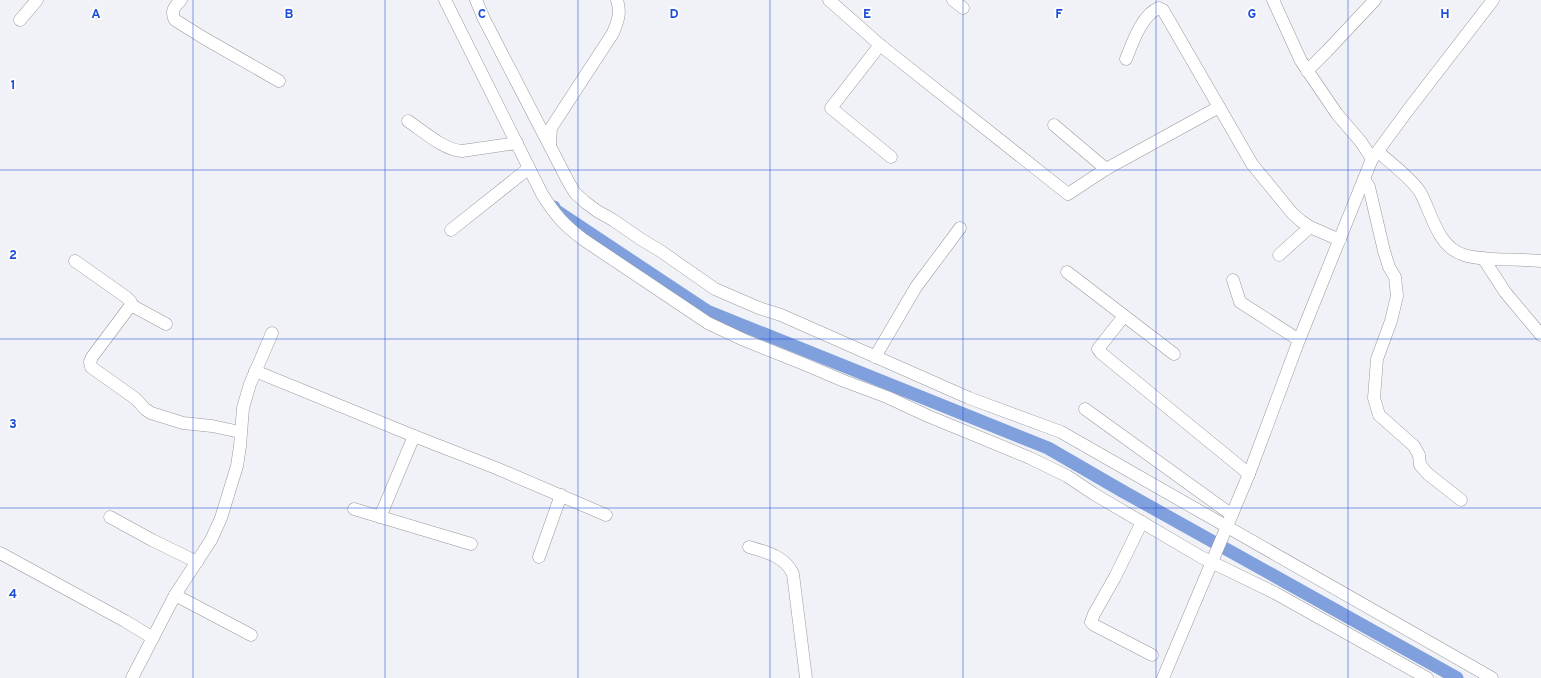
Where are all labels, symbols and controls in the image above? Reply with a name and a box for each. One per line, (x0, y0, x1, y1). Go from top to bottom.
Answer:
text: A (91, 7, 101, 23)
text: B (285, 7, 294, 23)
text: C (478, 7, 486, 23)
text: D (669, 7, 679, 23)
text: E (863, 7, 871, 23)
text: F (1055, 7, 1063, 23)
text: G (1248, 7, 1257, 23)
text: H (1440, 7, 1450, 23)
text: 1 (10, 78, 16, 94)
text: 2 (9, 248, 17, 264)
text: 3 (9, 417, 17, 433)
text: 4 (9, 587, 17, 603)

